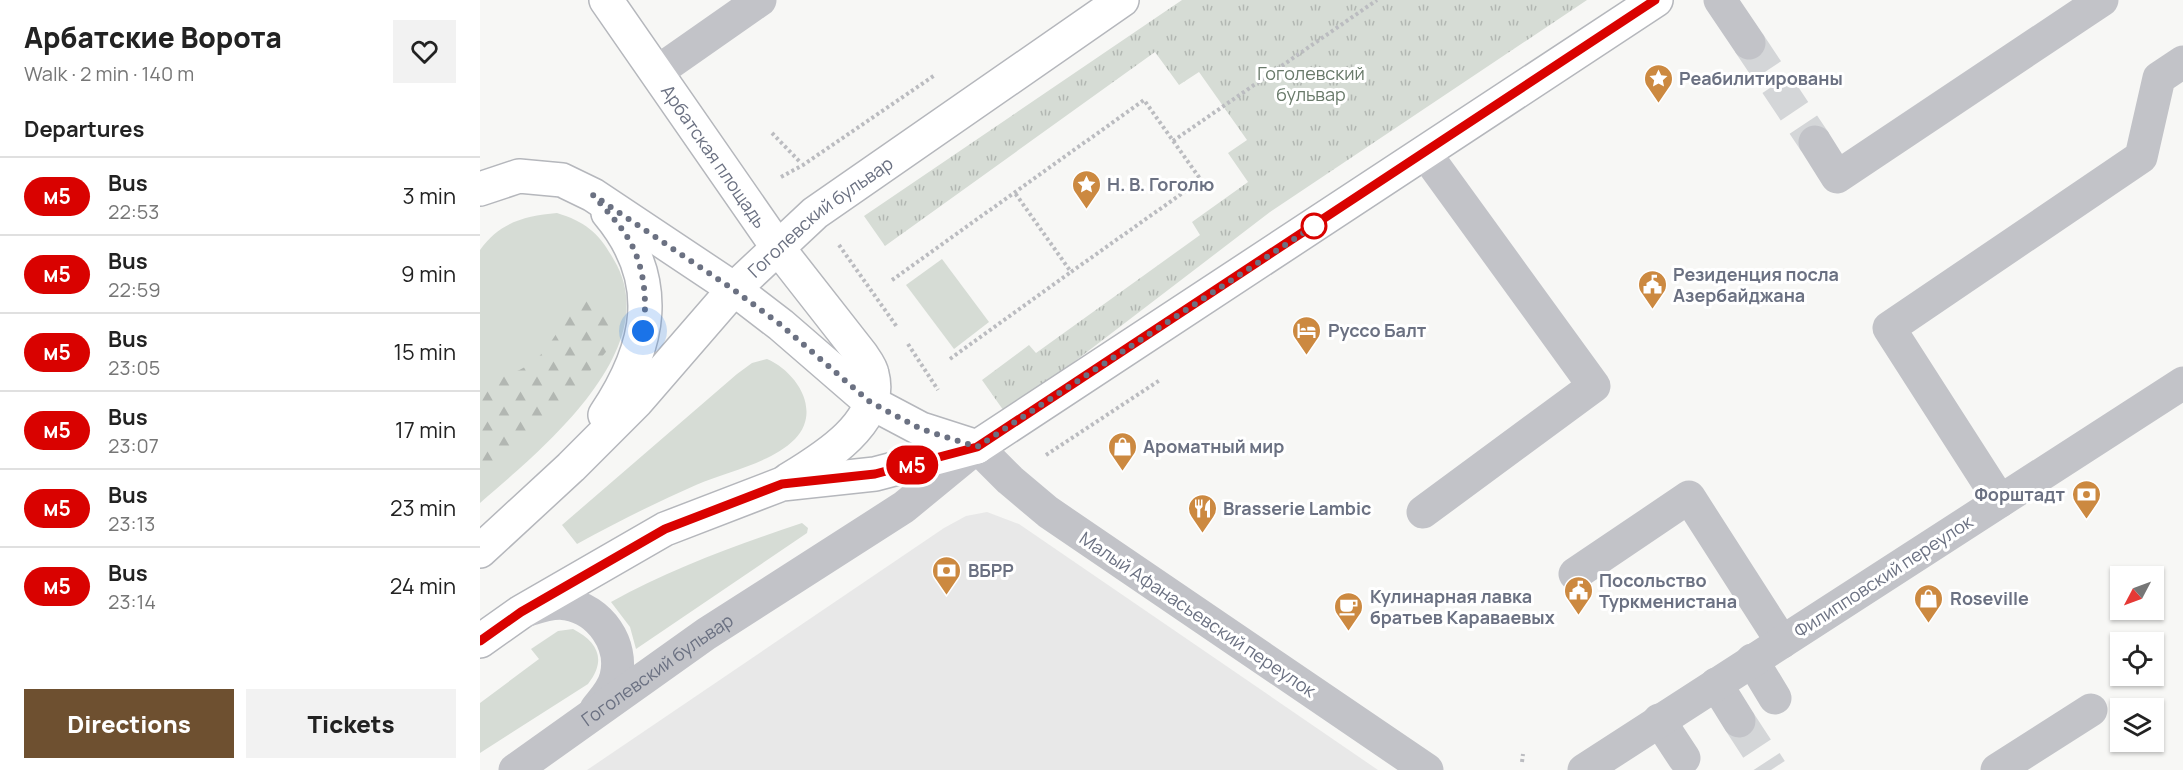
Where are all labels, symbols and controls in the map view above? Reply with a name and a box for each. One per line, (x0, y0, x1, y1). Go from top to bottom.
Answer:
text: Арбатские Ворота (24, 18, 282, 56)
button: heart (393, 20, 456, 83)
text: Walk · 2 min · 140 m (24, 60, 194, 87)
park label: Гоголевский бульвар (1257, 61, 1365, 106)
place icon: Реабилитированы (1642, 62, 1674, 104)
place label: Реабилитированы (1679, 66, 1843, 90)
street label: Арбатская площадь (656, 80, 772, 233)
text: Departures (24, 114, 144, 144)
street label: Гоголевский бульвар (742, 151, 897, 282)
text: Bus (108, 168, 148, 198)
place icon: Н. В. Гоголю (1070, 168, 1102, 210)
place label: Н. В. Гоголю (1107, 172, 1214, 196)
text: 3 min (403, 181, 456, 211)
text: м5 (43, 182, 71, 210)
text: 22:53 (108, 198, 159, 225)
unlabelled marker (1301, 213, 1327, 239)
text: Bus (108, 246, 148, 276)
text: 9 min (401, 259, 456, 289)
text: м5 (43, 260, 71, 288)
place label: Резиденция посла Азербайджана (1673, 262, 1839, 307)
public building icon: Резиденция посла Азербайджана (1636, 268, 1668, 310)
text: 22:59 (108, 276, 161, 303)
hotel icon: Руссо Балт (1291, 314, 1323, 356)
your location (628, 316, 658, 346)
place label: Руссо Балт (1328, 318, 1427, 342)
text: Bus (108, 324, 148, 354)
text: 15 min (393, 337, 456, 367)
text: м5 (43, 338, 71, 366)
text: 23:05 (108, 354, 160, 381)
text: Bus (108, 402, 148, 432)
text: 17 min (395, 415, 456, 445)
text: м5 (43, 416, 71, 444)
shop icon: Ароматный мир (1106, 430, 1138, 472)
text: 23:07 (108, 432, 159, 459)
place label: Ароматный мир (1143, 434, 1284, 458)
line badge: м5 (885, 446, 939, 484)
text: м5 (898, 451, 926, 479)
bank icon: Форштадт (2070, 478, 2102, 520)
text: Bus (108, 480, 148, 510)
place label: Форштадт (1975, 482, 2065, 506)
restaurant icon: Brasserie Lambic (1186, 492, 1218, 534)
text: 23 min (390, 493, 456, 523)
text: м5 (43, 494, 71, 522)
place label: Brasserie Lambic (1223, 496, 1371, 520)
street label: Филипповский переулок (1789, 509, 1978, 643)
text: 23:13 (108, 510, 155, 537)
street label: Малый Афанасьевский переулок (1075, 526, 1322, 703)
bank icon: ВБРР (931, 554, 963, 596)
text: Bus (108, 558, 148, 588)
place label: ВБРР (968, 558, 1014, 582)
north arrow (2110, 566, 2164, 620)
map controls (2110, 566, 2164, 752)
place label: Посольство Туркменистана (1599, 568, 1737, 613)
text: 24 min (390, 571, 456, 601)
text: м5 (43, 572, 71, 600)
public building icon: Посольство Туркменистана (1562, 574, 1594, 616)
shop icon: Roseville (1913, 582, 1945, 624)
place label: Кулинарная лавка братьев Караваевых (1370, 584, 1555, 629)
place label: Roseville (1950, 586, 2029, 610)
text: 23:14 (108, 588, 156, 615)
cafe icon: Кулинарная лавка братьев Караваевых (1333, 590, 1365, 632)
street label: Гоголевский бульвар (576, 608, 738, 731)
button: locate (2110, 632, 2164, 686)
button: Directions (24, 689, 234, 758)
button: Tickets (246, 689, 456, 758)
button: layers (2110, 698, 2164, 752)

